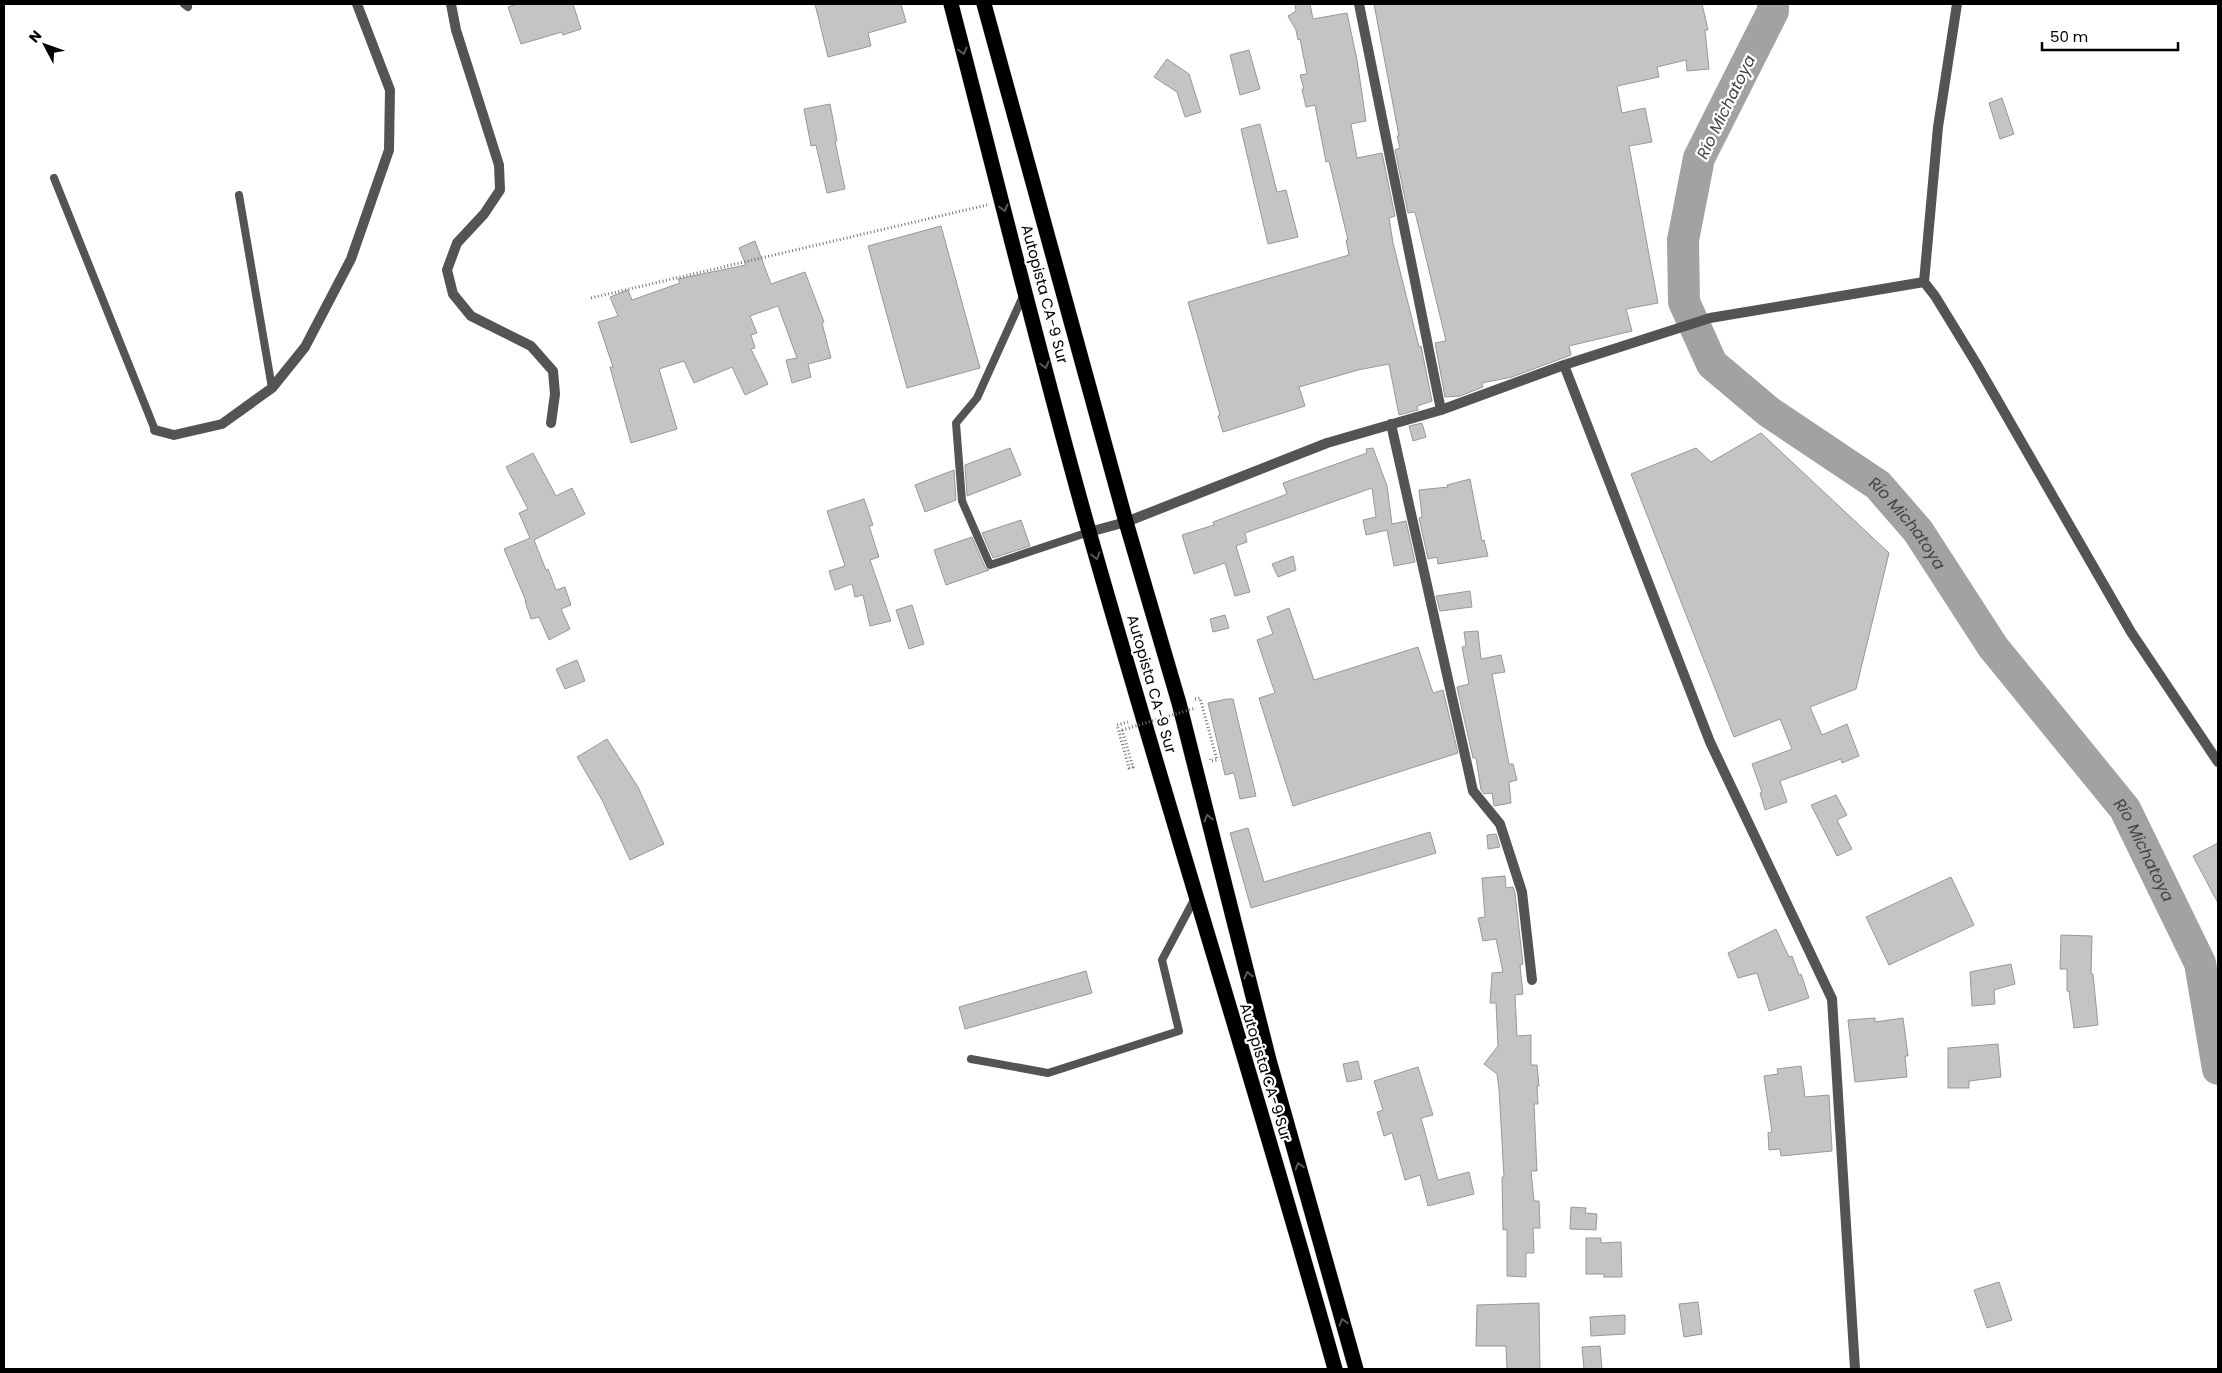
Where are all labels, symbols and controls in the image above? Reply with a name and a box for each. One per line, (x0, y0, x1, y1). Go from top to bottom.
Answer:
north arrow (20, 20, 70, 70)
scale bar (2042, 20, 2178, 52)
text: N (24, 26, 46, 47)
text: 50 m (2050, 26, 2088, 47)
one-way arrow (957, 46, 968, 55)
water label: Río Michatoya (1691, 51, 1761, 163)
one-way arrow (998, 204, 1009, 213)
street label: Autopista CA-9 Sur (1016, 222, 1074, 366)
one-way arrow (1040, 361, 1050, 369)
water label: Río Michatoya (1865, 471, 1952, 574)
one-way arrow (1091, 552, 1101, 560)
street label: Autopista CA-9 Sur (1122, 612, 1182, 756)
water label: Río Michatoya (2109, 793, 2180, 906)
one-way arrow (1203, 813, 1214, 822)
one-way arrow (1243, 971, 1254, 980)
street label: Autopista CA-9 Sur (1235, 1000, 1297, 1144)
one-way arrow (1294, 1161, 1305, 1170)
one-way arrow (1338, 1318, 1349, 1327)

